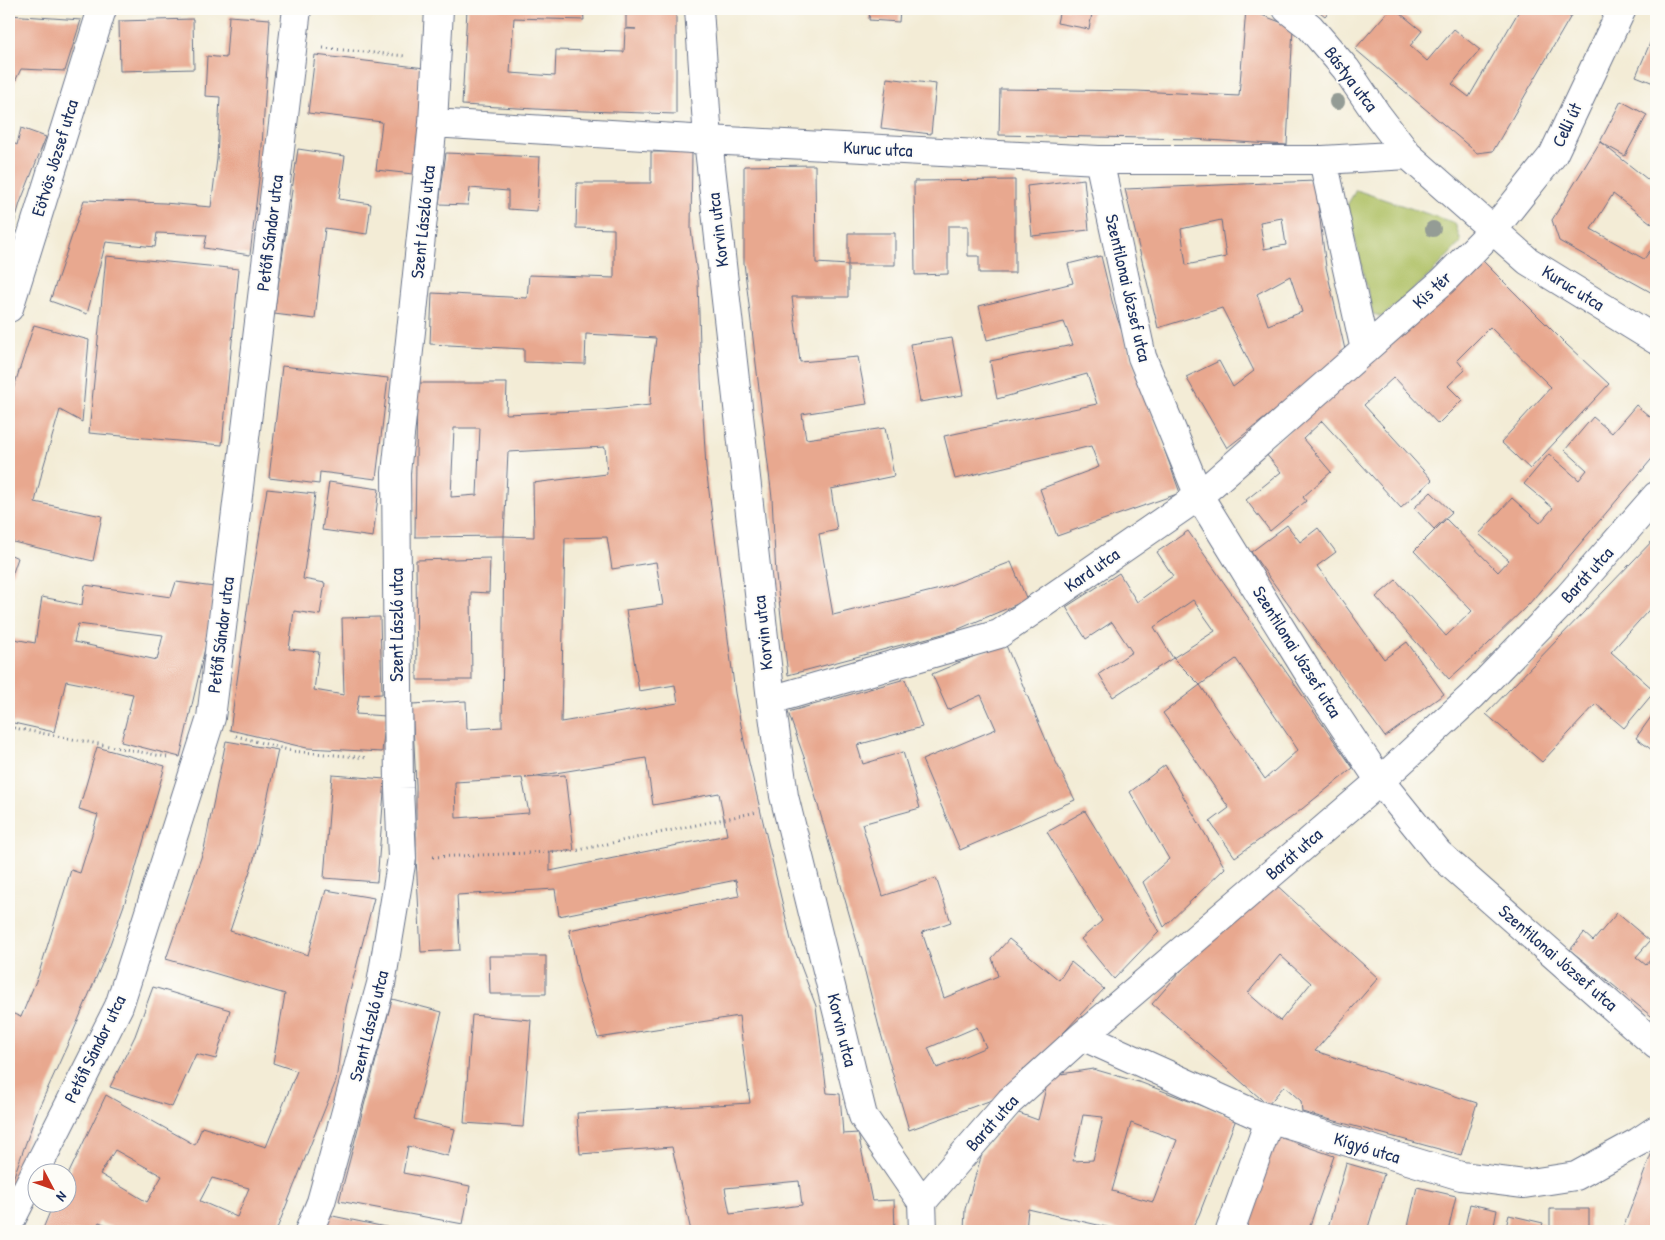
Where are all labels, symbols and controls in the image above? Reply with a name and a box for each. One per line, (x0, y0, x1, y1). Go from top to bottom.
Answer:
street label: Bástya utca (1319, 41, 1384, 116)
street label: Eötvös József utca (25, 96, 84, 219)
street label: Celli út (1545, 98, 1588, 151)
street label: Kuruc utca (843, 134, 913, 163)
street label: Szent László utca (404, 164, 441, 280)
street label: Petőfi Sándor utca (250, 173, 289, 292)
street label: Korvin utca (701, 192, 734, 269)
street label: Szentilonai József utca (1099, 212, 1158, 364)
street label: Kuruc utca (1537, 259, 1609, 317)
street label: Kis tér (1407, 265, 1457, 314)
street label: Barát utca (1555, 541, 1619, 608)
street label: Kard utca (1059, 542, 1124, 598)
street label: Szent László utca (384, 568, 409, 682)
street label: Petőfi Sándor utca (201, 575, 240, 694)
street label: Szentilonai József utca (1247, 581, 1348, 722)
street label: Korvin utca (746, 595, 779, 671)
street label: Barát utca (1260, 822, 1328, 885)
street label: Szentilonai József utca (1493, 899, 1623, 1016)
street label: Szent László utca (343, 968, 394, 1084)
street label: Petőfi Sándor utca (58, 991, 131, 1107)
street label: Korvin utca (821, 991, 864, 1069)
street label: Barát utca (960, 1089, 1024, 1156)
street label: Kígyó utca (1331, 1126, 1403, 1169)
north arrow (28, 1162, 78, 1212)
text: N (52, 1188, 72, 1206)

